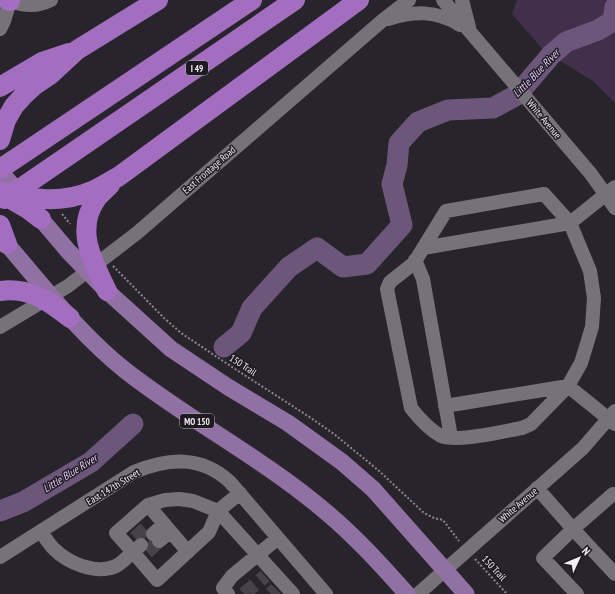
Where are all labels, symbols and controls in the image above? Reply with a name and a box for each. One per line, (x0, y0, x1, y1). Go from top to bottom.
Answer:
water label: Little Blue River (510, 45, 564, 100)
road number: I 49 (186, 61, 208, 75)
street label: White Avenue (524, 97, 564, 141)
street label: East Frontage Road (180, 143, 238, 197)
street label: 150 Trail (227, 351, 260, 379)
road number: MO 150 (180, 414, 214, 428)
water label: Little Blue River (40, 450, 101, 495)
street label: East 147th Street (84, 466, 142, 508)
street label: White Avenue (496, 485, 540, 525)
north arrow (559, 538, 599, 578)
text: N (579, 544, 593, 558)
street label: 150 Trail (479, 553, 510, 584)

